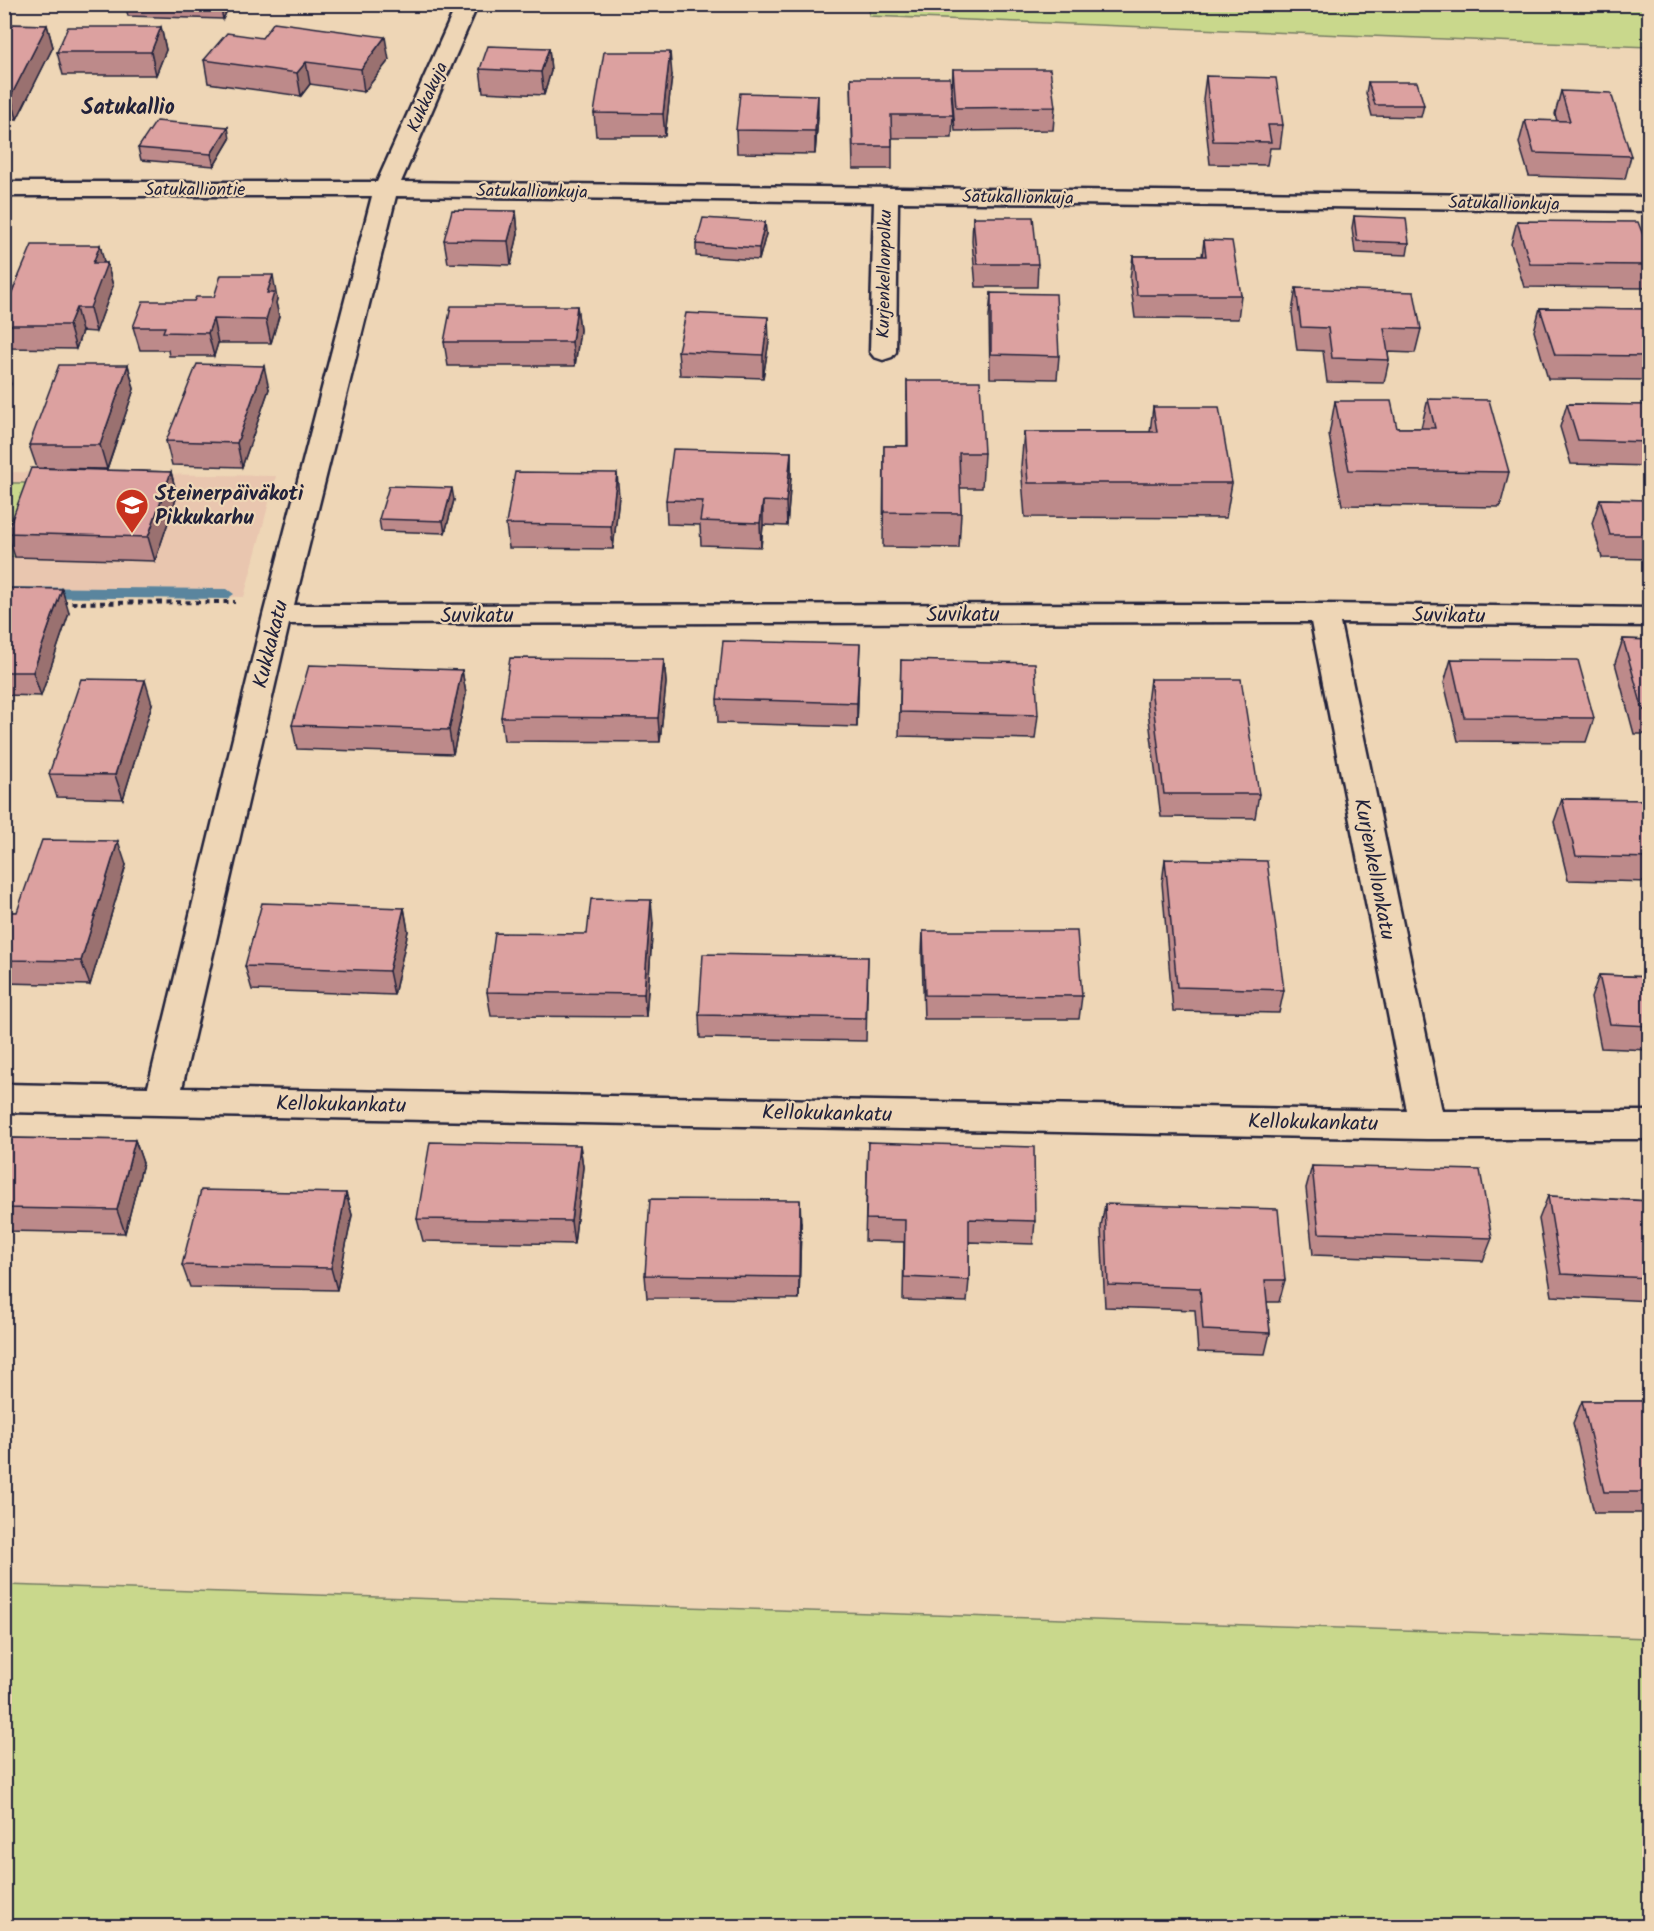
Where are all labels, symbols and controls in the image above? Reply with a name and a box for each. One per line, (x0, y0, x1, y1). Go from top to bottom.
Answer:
street label: Kukkakuja (400, 58, 457, 138)
district label: Satukallio (81, 91, 175, 126)
street label: Satukalliontie (145, 176, 245, 205)
street label: Satukallionkuja (476, 177, 588, 208)
street label: Satukallionkuja (962, 183, 1074, 214)
street label: Satukallionkuja (1448, 189, 1560, 220)
street label: Kurjenkellonpolku (870, 209, 901, 339)
place label: Steinerpäiväkoti Pikkukarhu (155, 478, 304, 535)
school or university icon: Steinerpäiväkoti Pikkukarhu (114, 487, 150, 534)
street label: Kukkakatu (245, 597, 298, 692)
street label: Suvikatu (926, 599, 1000, 632)
street label: Suvikatu (1412, 599, 1486, 634)
street label: Suvikatu (440, 600, 514, 633)
street label: Kurjenkellonkatu (1344, 796, 1403, 943)
street label: Kellokukankatu (275, 1088, 406, 1123)
street label: Kellokukankatu (761, 1097, 892, 1132)
street label: Kellokukankatu (1247, 1106, 1378, 1141)

